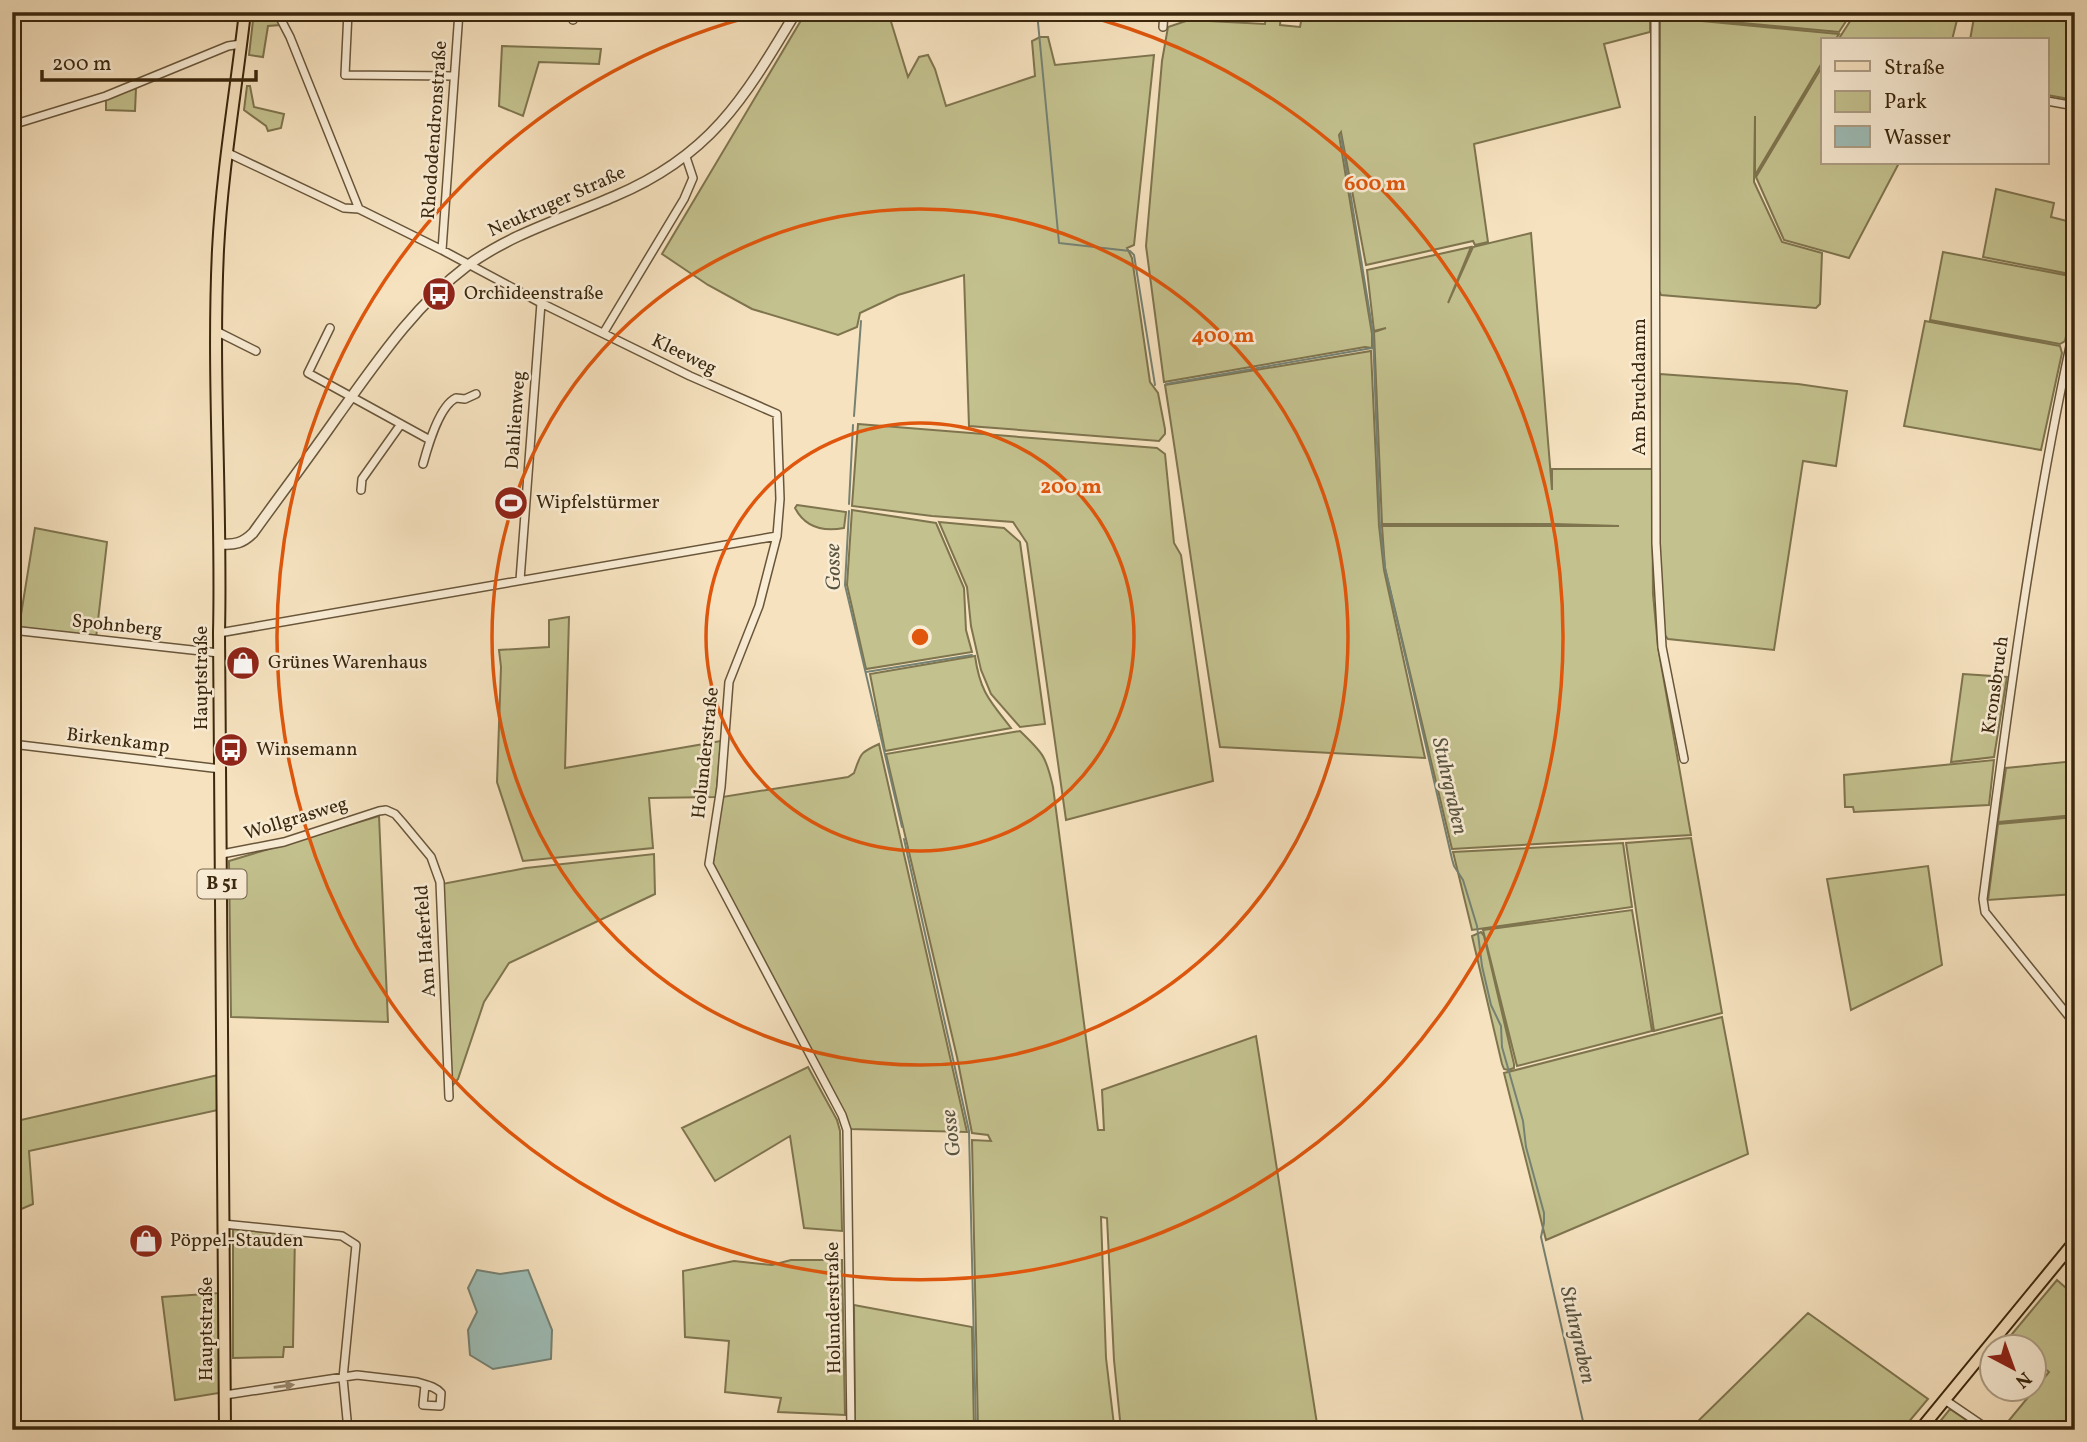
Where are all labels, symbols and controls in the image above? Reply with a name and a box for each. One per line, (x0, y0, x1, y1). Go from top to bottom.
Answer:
scale bar (42, 38, 256, 82)
legend (1821, 38, 2048, 164)
street label: Rhododendronstraße (416, 40, 454, 220)
text: 200 m (52, 50, 112, 79)
text: Straße (1884, 54, 1945, 83)
text: Park (1884, 88, 1927, 117)
text: Wasser (1884, 124, 1951, 153)
street label: Neukruger Straße (484, 160, 630, 244)
text: 600 m (1344, 170, 1406, 199)
bus stop icon: Orchideenstraße (420, 275, 458, 313)
place label: Orchideenstraße (464, 281, 604, 307)
street label: Am Bruchdamm (1627, 318, 1653, 456)
text: 400 m (1192, 322, 1254, 351)
street label: Kleeweg (647, 328, 721, 382)
street label: Dahlienweg (500, 370, 532, 470)
text: 200 m (1040, 473, 1102, 502)
sports icon: Wipfelstürmer (492, 484, 530, 522)
place label: Wipfelstürmer (536, 490, 660, 516)
water label: Gosse (819, 543, 849, 591)
street label: Spohnberg (70, 608, 164, 644)
centre of rings (908, 625, 932, 649)
street label: Hauptstraße (189, 626, 215, 730)
street label: Kronsbruch (1976, 634, 2016, 736)
shop icon: Grünes Warenhaus (224, 644, 262, 682)
place label: Grünes Warenhaus (268, 650, 427, 676)
street label: Holunderstraße (686, 686, 726, 820)
street label: Birkenkamp (65, 722, 171, 760)
bus stop icon: Winsemann (212, 731, 250, 769)
water label: Stuhrgraben (1424, 734, 1474, 838)
place label: Winsemann (256, 737, 358, 763)
street label: Wollgrasweg (241, 791, 351, 847)
road number: B 51 (198, 870, 246, 898)
street label: Am Haferfeld (409, 884, 443, 998)
water label: Gosse (935, 1108, 969, 1158)
shop icon: Pöppel-Stauden (127, 1222, 165, 1260)
place label: Pöppel-Stauden (170, 1228, 304, 1254)
street label: Holunderstraße (820, 1242, 848, 1374)
street label: Hauptstraße (194, 1277, 220, 1381)
water label: Stuhrgraben (1552, 1283, 1602, 1387)
north arrow (1979, 1334, 2048, 1404)
text: N (2009, 1365, 2037, 1394)
one-way arrow (273, 1381, 295, 1392)

